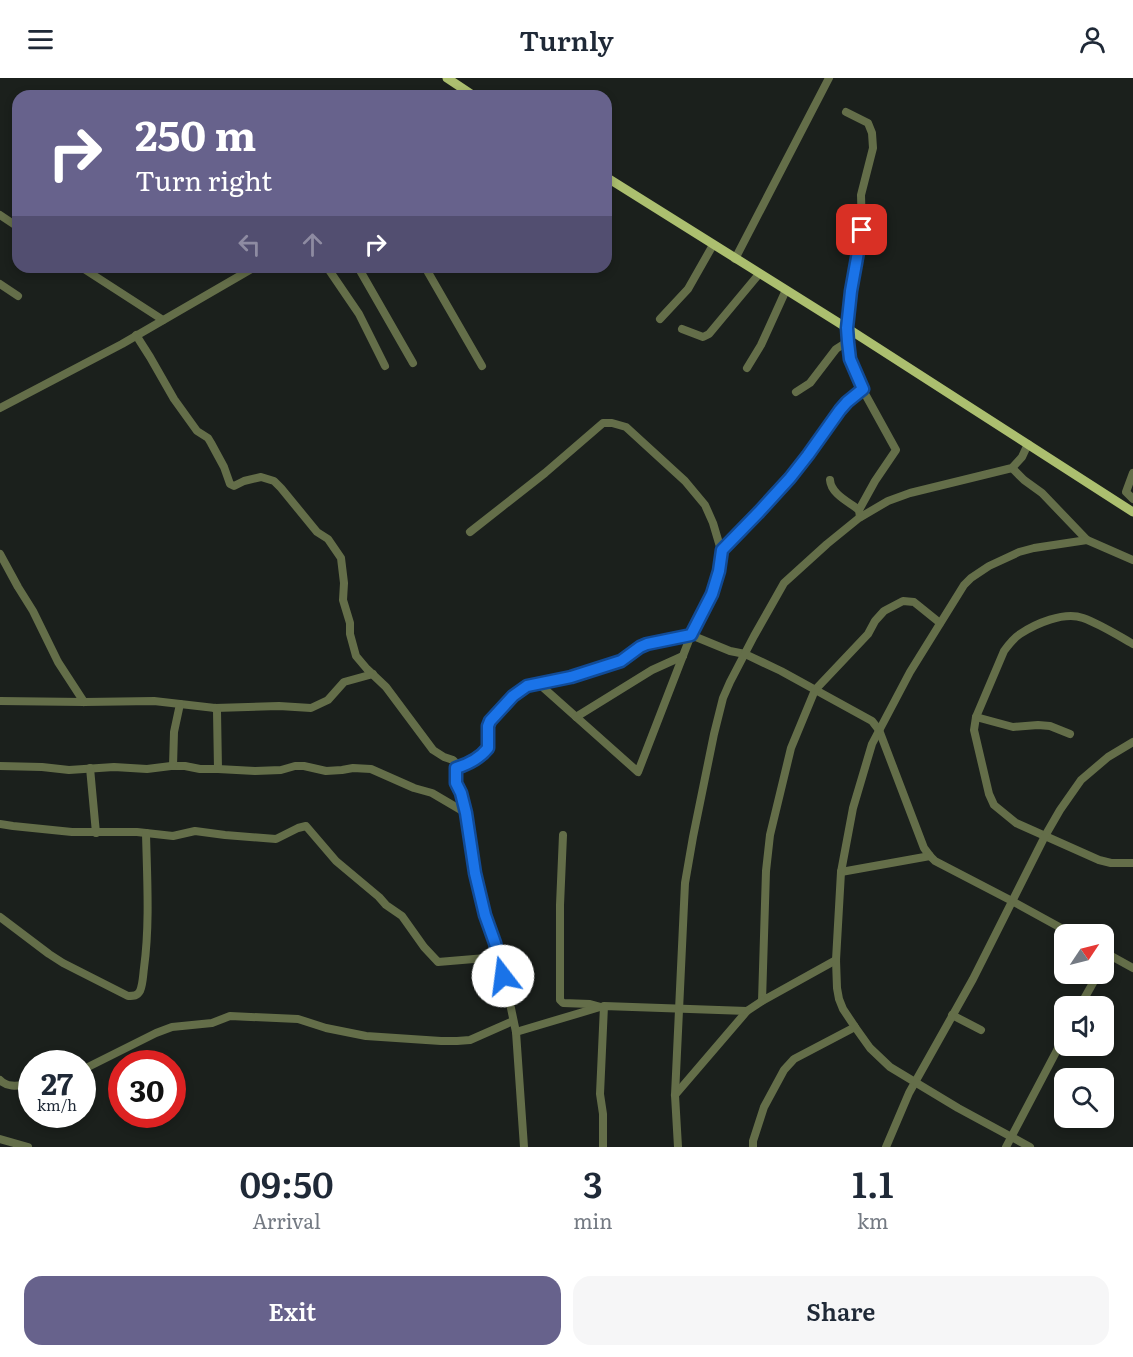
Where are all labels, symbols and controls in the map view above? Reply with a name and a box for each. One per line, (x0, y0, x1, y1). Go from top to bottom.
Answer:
text: Turnly (519, 19, 614, 59)
icon: menu (24, 23, 57, 56)
icon: person (1076, 23, 1109, 56)
text: 250 m (135, 102, 256, 164)
icon: right (36, 114, 114, 192)
text: Turn right (135, 159, 272, 199)
pin (836, 204, 887, 255)
icon: arrive (845, 213, 878, 246)
icon: left (233, 228, 266, 261)
icon: ahead (296, 228, 329, 261)
icon: right (359, 228, 392, 261)
north arrow (1054, 924, 1114, 984)
map controls (1054, 924, 1114, 1128)
position arrow (471, 944, 535, 1008)
button: sound (1054, 996, 1114, 1056)
speed limit sign: 30 (108, 1050, 186, 1128)
text: 27 (41, 1060, 73, 1104)
button: search (1054, 1068, 1114, 1128)
text: km/h (37, 1093, 77, 1116)
text: 09:50 (240, 1156, 334, 1209)
text: 3 (583, 1156, 603, 1209)
text: 1.1 (852, 1156, 893, 1209)
text: Arrival (252, 1205, 321, 1235)
text: min (573, 1205, 612, 1235)
text: km (857, 1205, 888, 1235)
button: Exit (24, 1276, 561, 1345)
button: Share (573, 1276, 1109, 1345)

